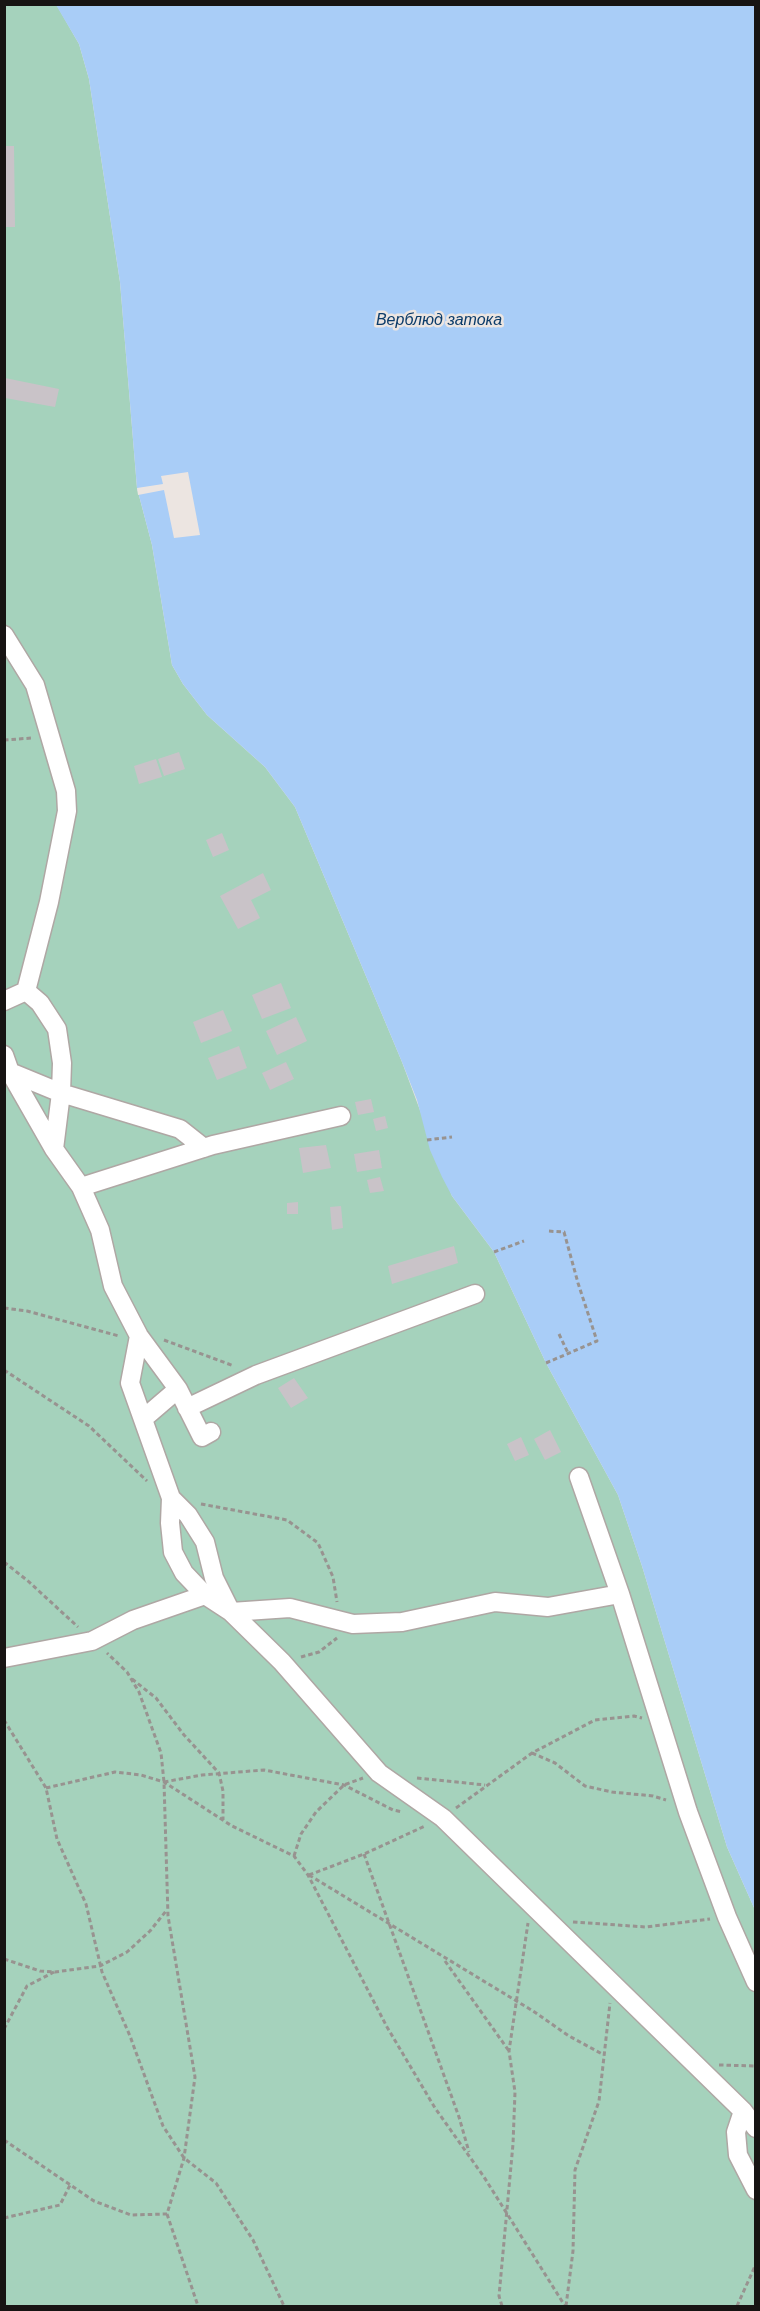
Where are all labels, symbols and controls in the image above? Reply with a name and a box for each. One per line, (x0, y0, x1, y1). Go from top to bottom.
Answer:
water label: Верблюд затока (376, 311, 502, 331)

